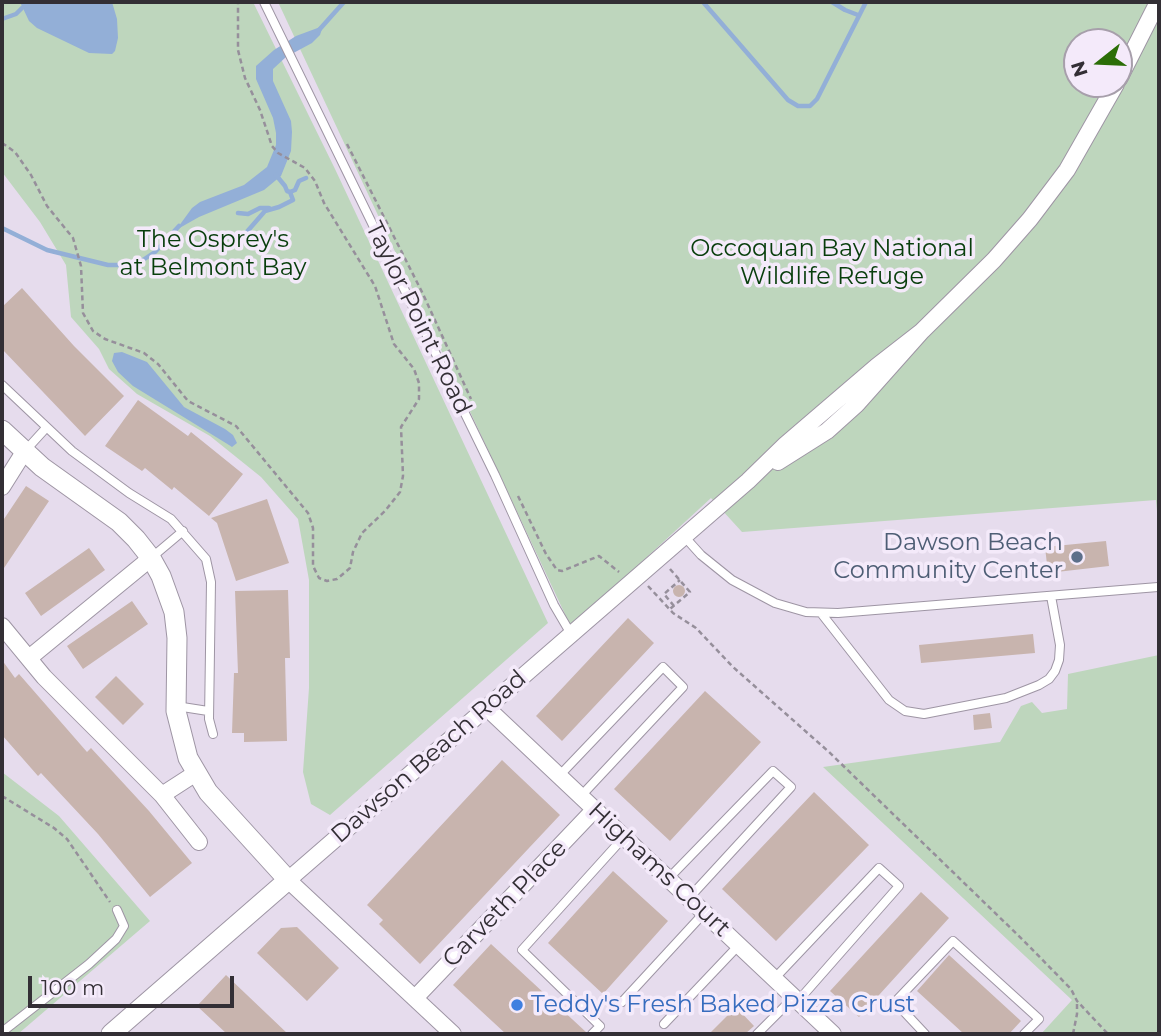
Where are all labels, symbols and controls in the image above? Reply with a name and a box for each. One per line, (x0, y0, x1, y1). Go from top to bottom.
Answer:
north arrow (1063, 28, 1133, 98)
text: N (1066, 58, 1093, 80)
street label: Taylor Point Road (359, 217, 477, 419)
park label: The Osprey's at Belmont Bay (120, 226, 306, 282)
park label: Occoquan Bay National Wildlife Refuge (690, 235, 974, 291)
place label: Dawson Beach Community Center (833, 529, 1063, 585)
marker: Dawson Beach Community Center (1069, 549, 1085, 565)
street label: Dawson Beach Road (326, 664, 532, 850)
street label: Highams Court (582, 797, 736, 943)
street label: Carveth Place (437, 834, 573, 974)
scale bar (32, 962, 238, 1006)
text: 100 m (41, 975, 104, 1000)
place label: Teddy's Fresh Baked Pizza Crust (531, 991, 915, 1019)
marker: Teddy's Fresh Baked Pizza Crust (509, 997, 525, 1013)

